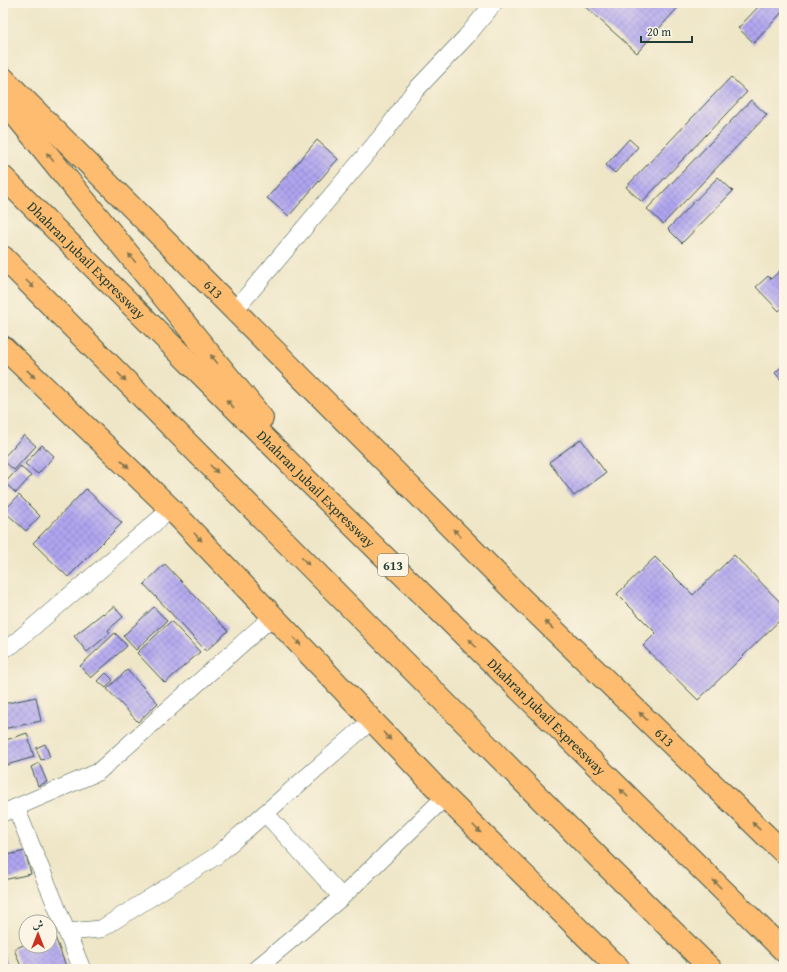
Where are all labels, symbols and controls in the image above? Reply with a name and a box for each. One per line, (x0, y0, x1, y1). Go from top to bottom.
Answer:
scale bar (641, 18, 692, 44)
text: 20 m (647, 23, 671, 40)
one-way arrow (45, 152, 54, 163)
street label: Dhahran Jubail Expressway (23, 197, 150, 324)
one-way arrow (127, 253, 136, 264)
street label: 613 (199, 275, 228, 303)
one-way arrow (26, 279, 35, 289)
one-way arrow (209, 354, 218, 364)
one-way arrow (26, 369, 36, 379)
one-way arrow (117, 372, 127, 382)
one-way arrow (225, 399, 235, 409)
street label: Dhahran Jubail Expressway (253, 426, 380, 552)
one-way arrow (120, 460, 130, 469)
one-way arrow (209, 464, 218, 474)
one-way arrow (452, 529, 462, 538)
one-way arrow (193, 532, 203, 542)
road number: 613 (378, 554, 408, 576)
one-way arrow (300, 556, 310, 566)
one-way arrow (544, 620, 554, 630)
one-way arrow (292, 637, 301, 646)
one-way arrow (467, 638, 477, 648)
street label: Dhahran Jubail Expressway (483, 654, 610, 780)
one-way arrow (638, 711, 648, 721)
street label: 613 (650, 723, 679, 751)
one-way arrow (382, 731, 392, 741)
one-way arrow (619, 788, 629, 798)
one-way arrow (751, 821, 761, 830)
one-way arrow (472, 824, 482, 834)
one-way arrow (712, 879, 722, 889)
north arrow (18, 914, 58, 954)
text: ش (33, 916, 44, 932)

